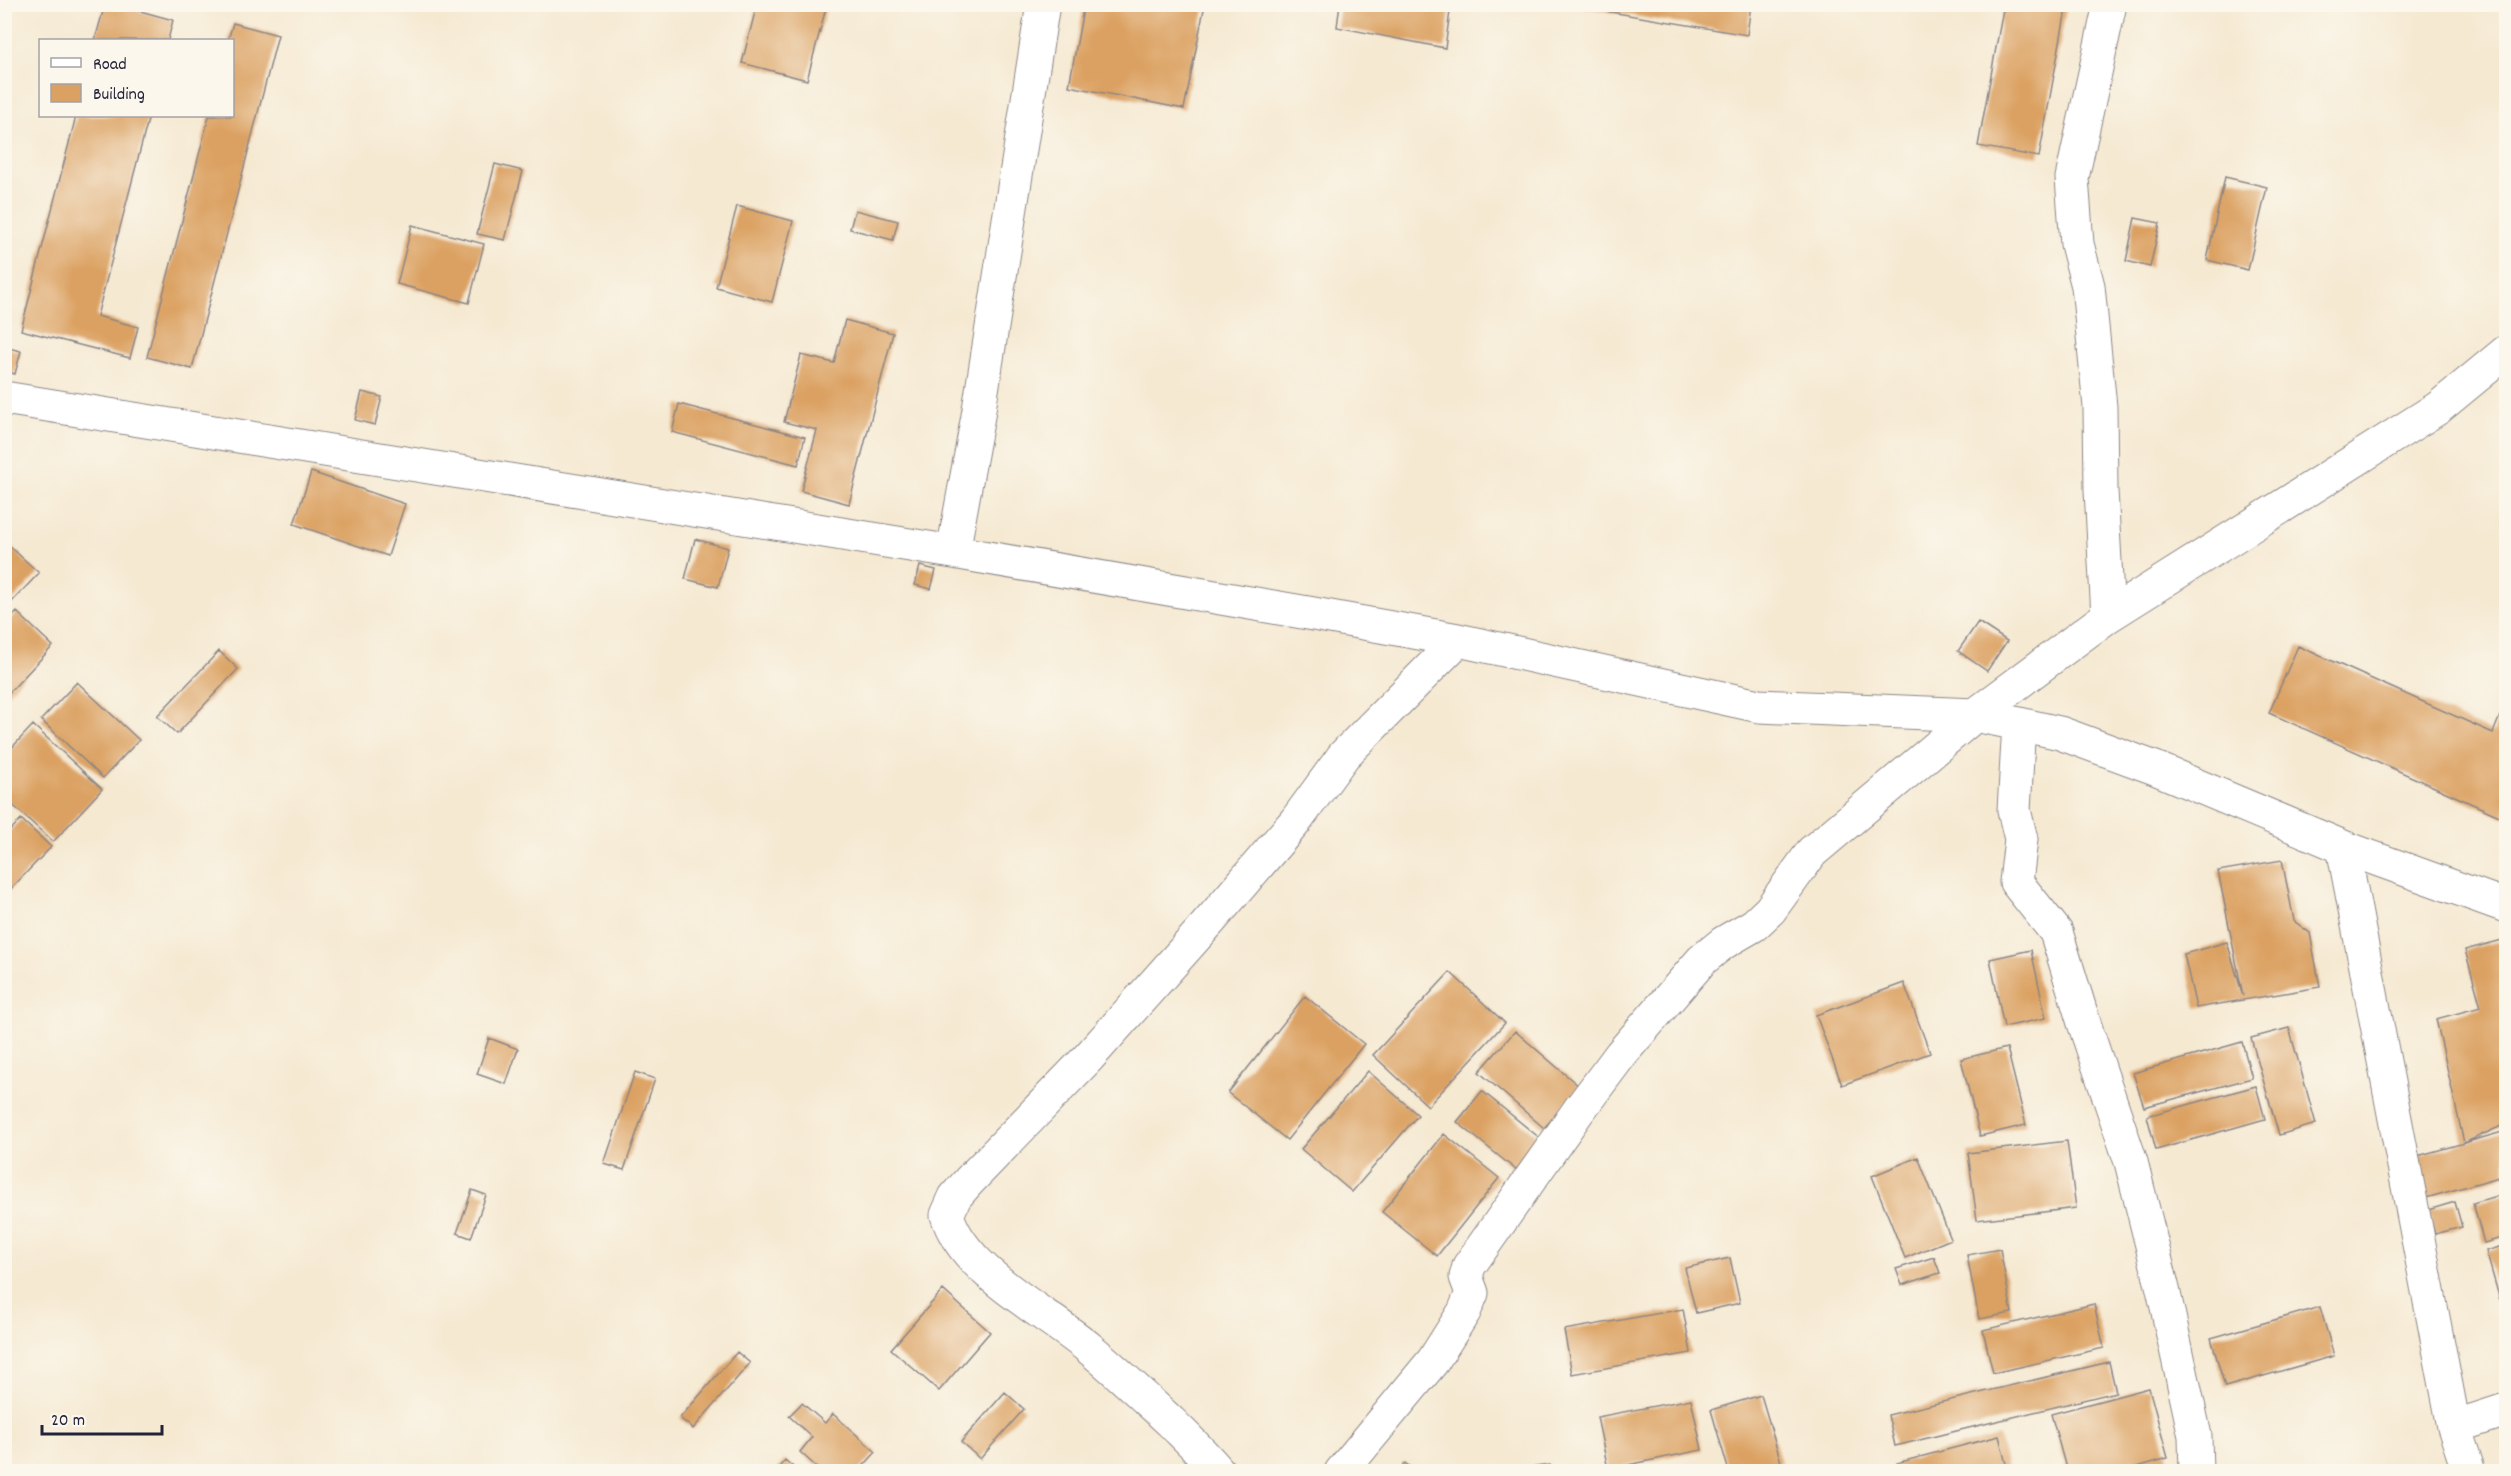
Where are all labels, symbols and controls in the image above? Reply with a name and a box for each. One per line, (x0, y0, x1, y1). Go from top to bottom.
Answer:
legend (39, 39, 234, 117)
text: Road (93, 53, 127, 78)
text: Building (93, 83, 145, 108)
scale bar (42, 1398, 162, 1436)
text: 20 m (51, 1409, 85, 1434)

